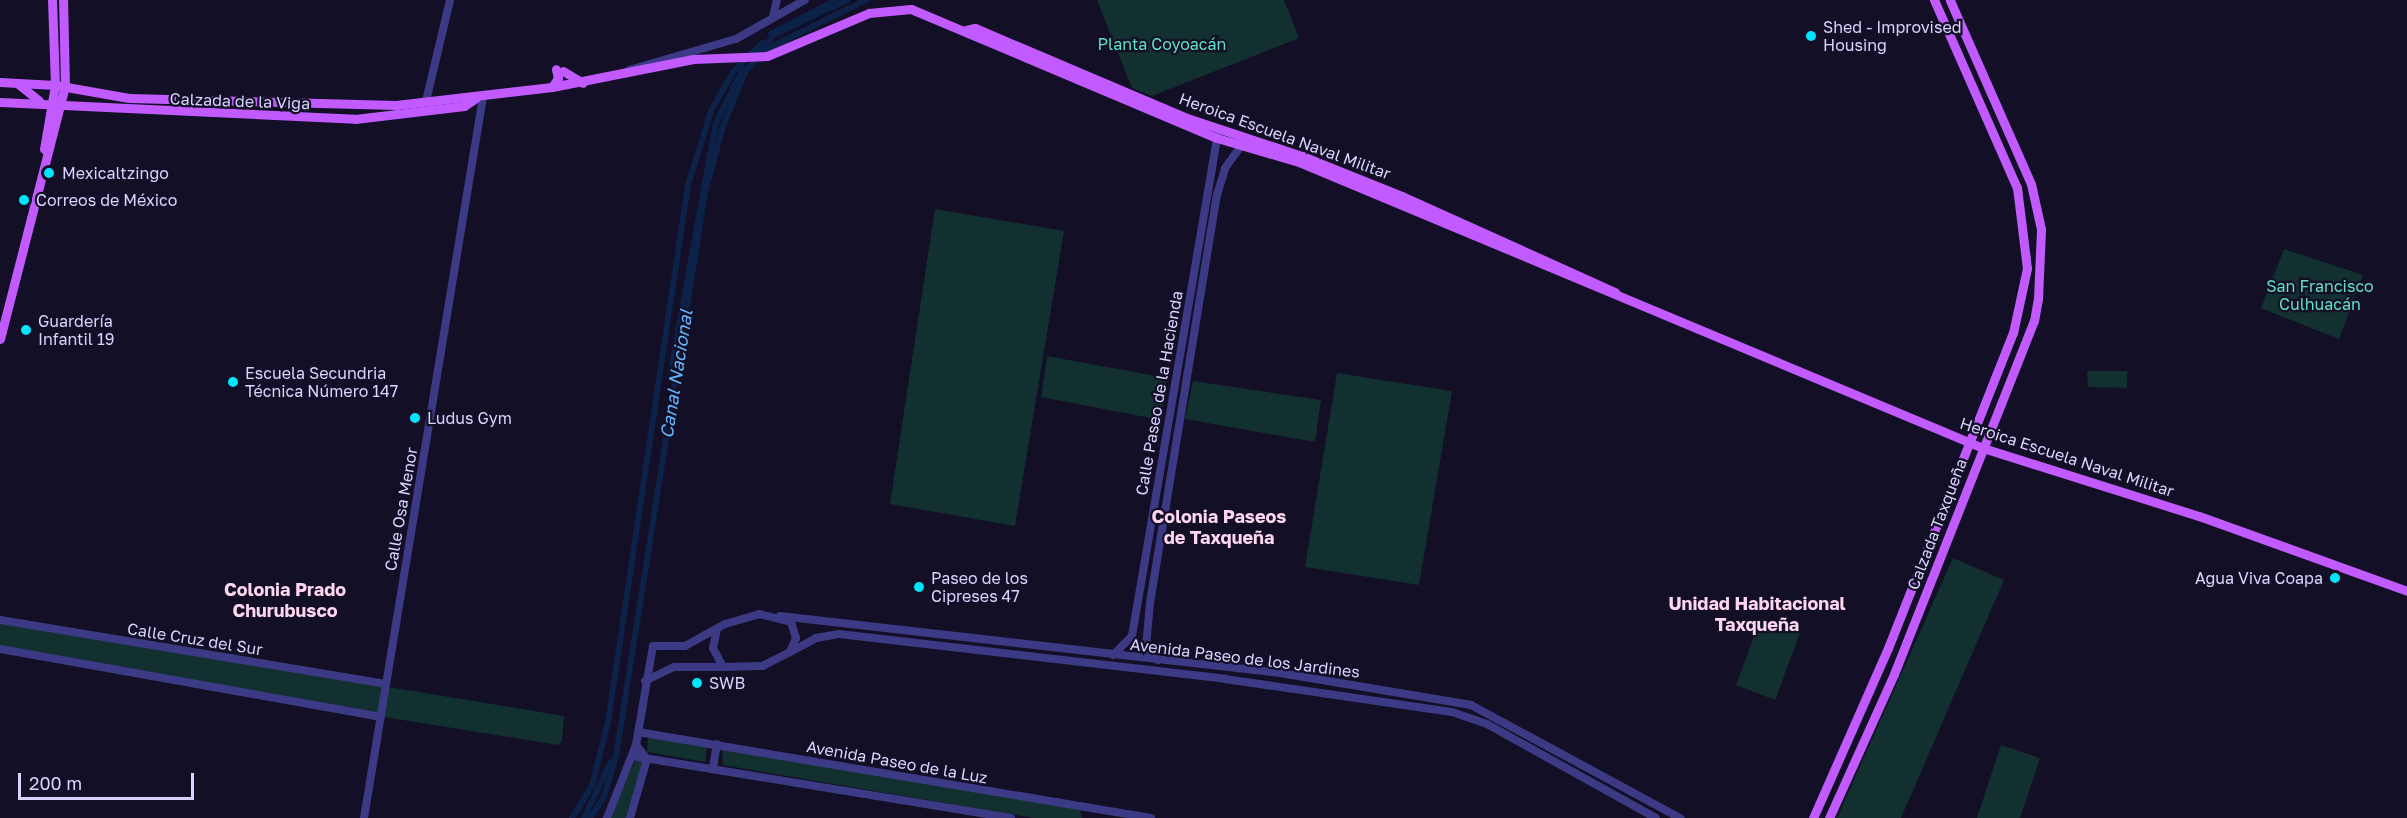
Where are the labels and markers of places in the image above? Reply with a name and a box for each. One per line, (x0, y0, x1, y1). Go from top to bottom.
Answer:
place label: Shed - Improvised Housing (1823, 17, 1962, 55)
marker: Shed - Improvised Housing (1804, 29, 1818, 43)
place label: Mexicaltzingo (62, 163, 169, 183)
marker: Mexicaltzingo (40, 164, 58, 182)
place label: Correos de México (36, 190, 177, 210)
marker: Correos de México (17, 193, 31, 207)
place label: Guardería Infantil 19 (38, 311, 114, 349)
marker: Guardería Infantil 19 (19, 323, 33, 337)
place label: Escuela Secundria Técnica Número 147 (245, 363, 398, 401)
marker: Escuela Secundria Técnica Número 147 (226, 375, 240, 389)
place label: Ludus Gym (427, 408, 512, 428)
marker: Ludus Gym (408, 411, 422, 425)
place label: Paseo de los Cipreses 47 (931, 568, 1028, 606)
place label: Agua Viva Coapa (2195, 568, 2323, 588)
marker: Agua Viva Coapa (2328, 571, 2342, 585)
marker: Paseo de los Cipreses 47 (912, 580, 926, 594)
place label: SWB (709, 673, 745, 693)
marker: SWB (690, 676, 704, 690)

